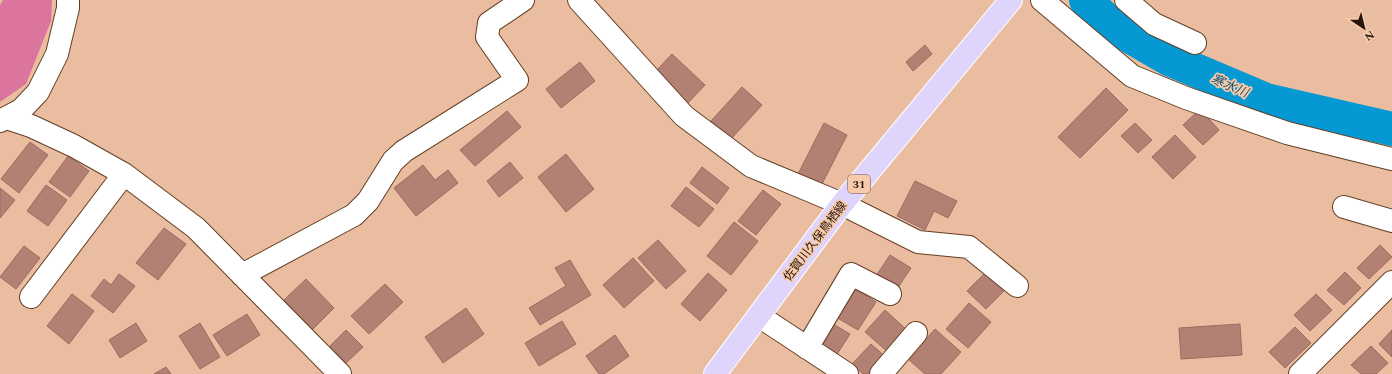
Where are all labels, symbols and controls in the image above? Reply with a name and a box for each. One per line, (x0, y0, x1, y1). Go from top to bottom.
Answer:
north arrow (1344, 8, 1384, 48)
text: N (1361, 26, 1378, 45)
water label: 寒水川 (1208, 69, 1253, 104)
road number: 31 (848, 175, 870, 193)
street label: 佐賀川久保鳥栖線 (779, 197, 852, 285)

